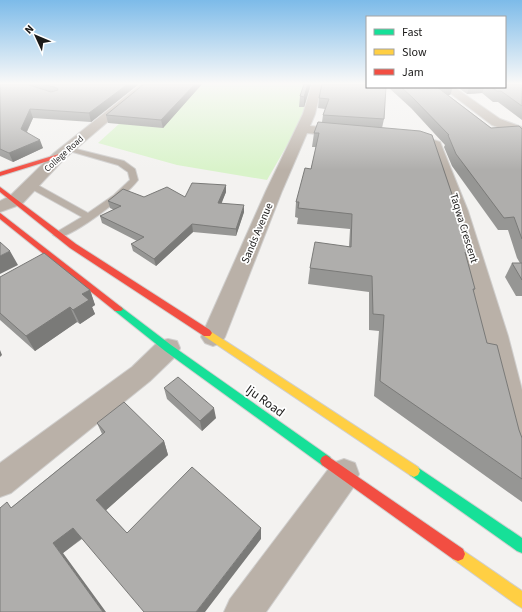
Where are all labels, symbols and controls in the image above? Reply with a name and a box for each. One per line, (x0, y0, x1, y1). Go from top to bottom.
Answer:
north arrow (16, 16, 56, 56)
legend (366, 16, 506, 88)
text: N (21, 22, 37, 37)
text: Fast (402, 24, 422, 41)
text: Slow (402, 44, 427, 61)
text: Jam (402, 64, 424, 81)
street label: College Road (41, 133, 87, 175)
street label: Taqwa Crescent (446, 191, 482, 265)
street label: Sands Avenue (238, 200, 277, 266)
street label: Iju Road (242, 381, 288, 421)

